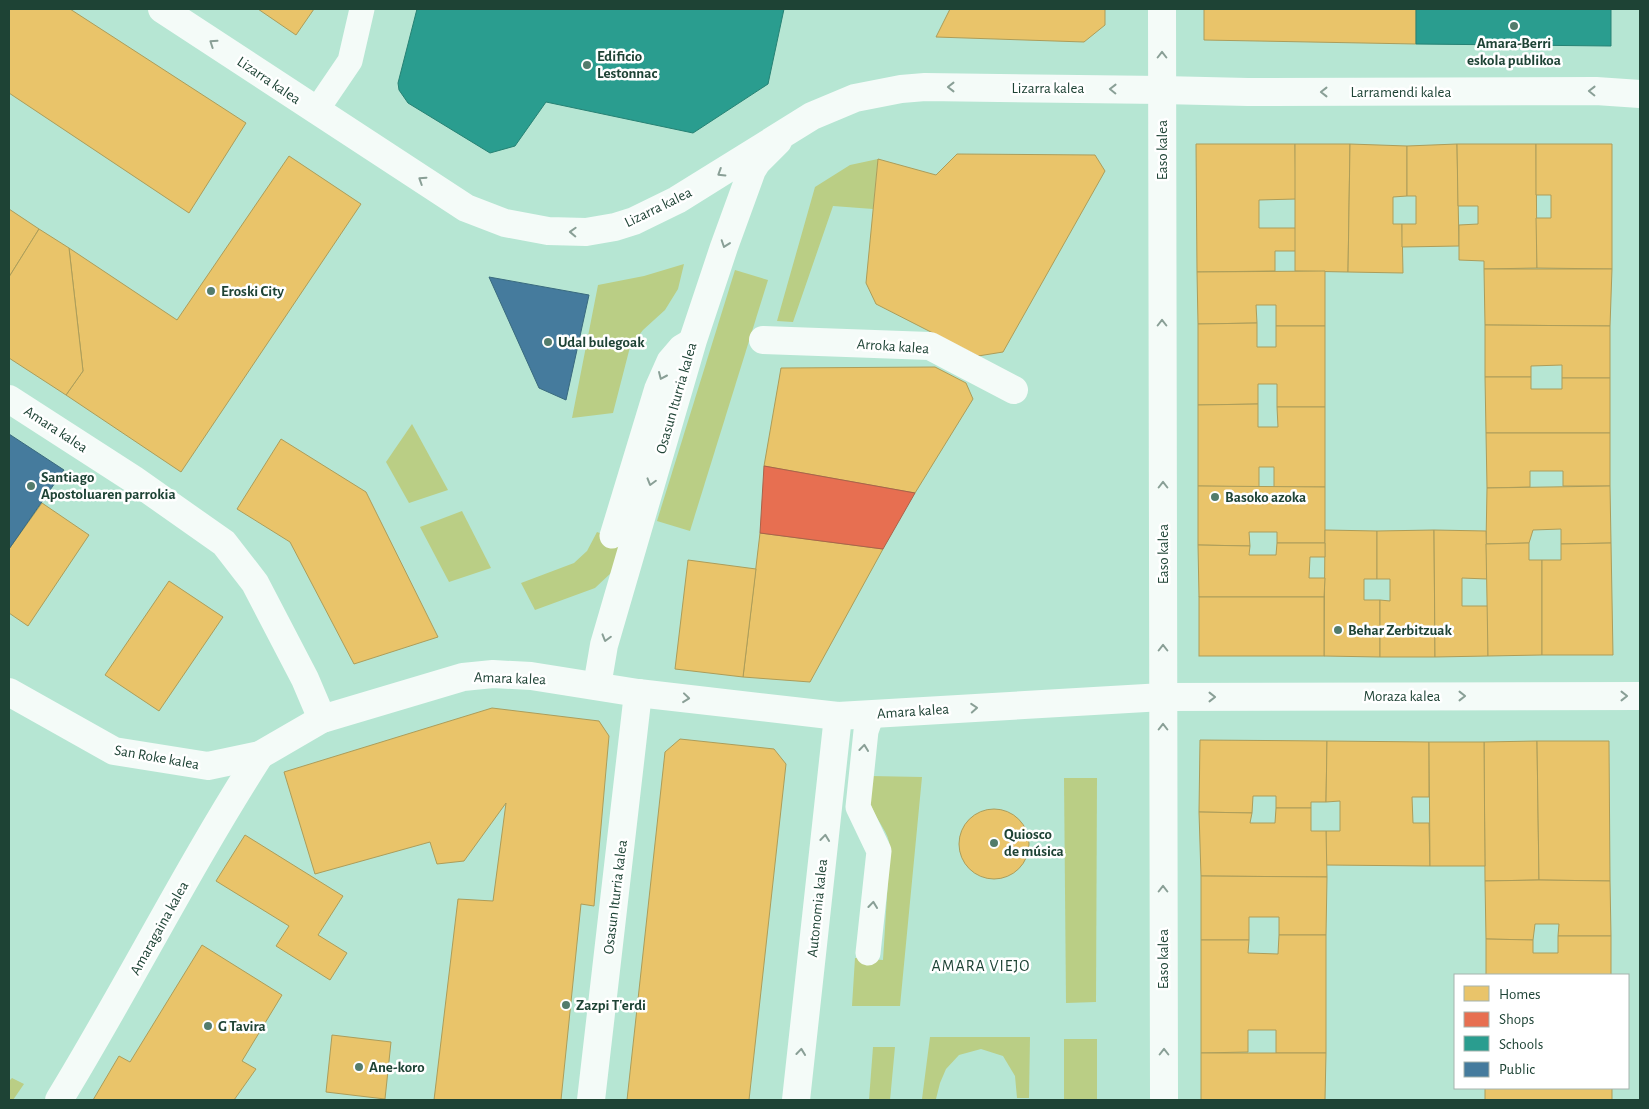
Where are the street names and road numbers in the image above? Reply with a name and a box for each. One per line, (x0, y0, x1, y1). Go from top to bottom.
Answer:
street label: Lizarra kalea (234, 54, 303, 107)
street label: Lizarra kalea (1012, 81, 1084, 96)
street label: Larramendi kalea (1351, 85, 1452, 100)
street label: Easo kalea (1155, 120, 1170, 180)
street label: Lizarra kalea (622, 185, 694, 230)
street label: Arroka kalea (856, 336, 930, 357)
street label: Osasun Iturria kalea (653, 341, 700, 456)
street label: Amara kalea (21, 403, 90, 455)
street label: Easo kalea (1156, 524, 1171, 584)
street label: Amara kalea (474, 670, 547, 687)
street label: Moraza kalea (1364, 689, 1441, 704)
street label: Amara kalea (876, 701, 950, 722)
street label: San Roke kalea (113, 743, 201, 772)
street label: Osasun Iturria kalea (601, 839, 630, 955)
street label: Autonomia kalea (805, 858, 830, 958)
street label: Amaragaina kalea (127, 879, 191, 978)
street label: Easo kalea (1156, 929, 1171, 989)

